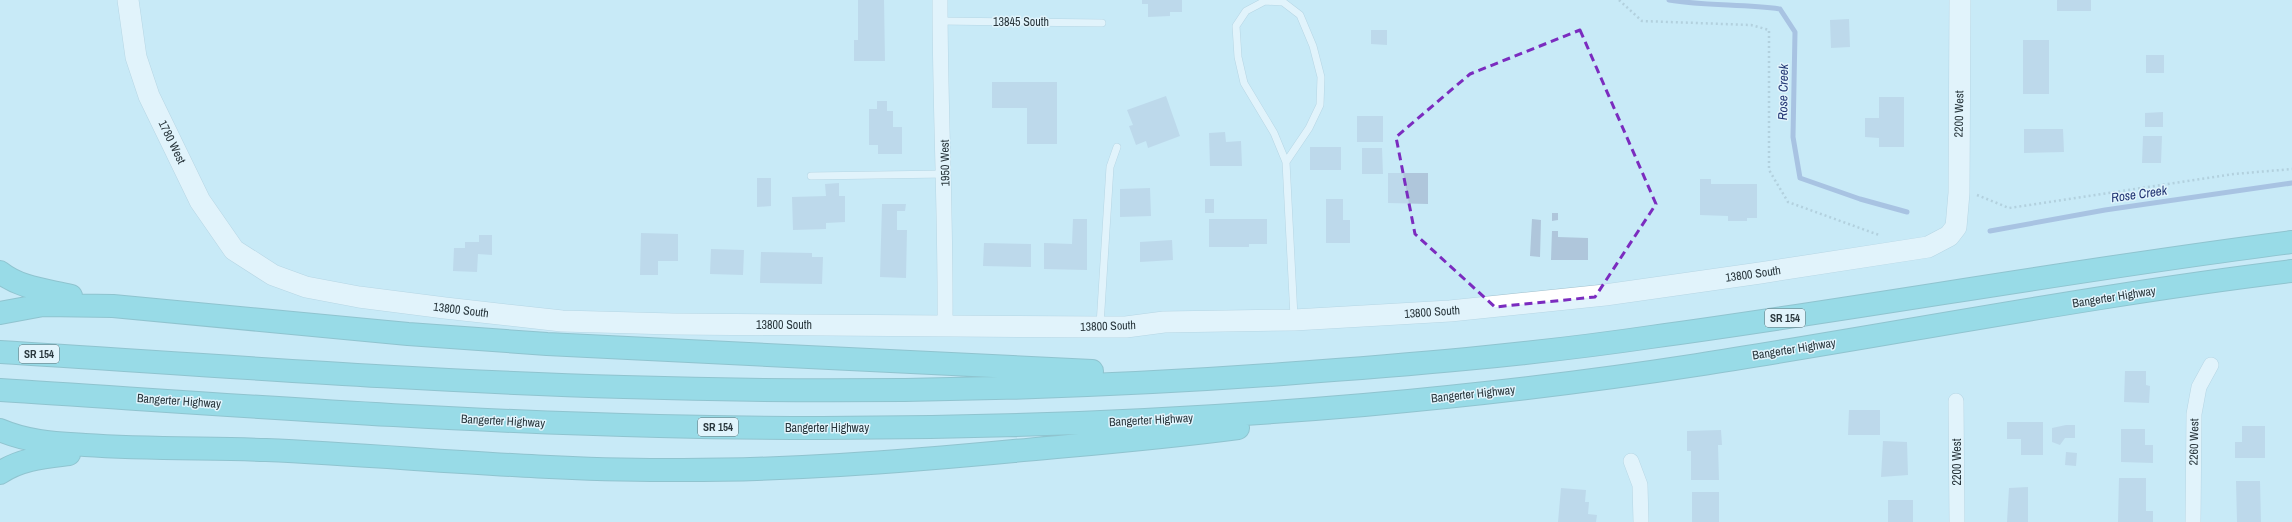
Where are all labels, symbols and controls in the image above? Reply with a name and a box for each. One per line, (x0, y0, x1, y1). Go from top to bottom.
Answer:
street label: 13845 South (993, 14, 1049, 30)
water label: Rose Creek (1774, 63, 1792, 120)
street label: 2200 West (1951, 90, 1967, 138)
street label: 1780 West (155, 117, 190, 167)
street label: 1950 West (937, 139, 953, 187)
water label: Rose Creek (2110, 182, 2169, 206)
street label: 13800 South (1724, 262, 1782, 286)
street label: Bangerter Highway (2071, 282, 2157, 311)
street label: 13800 South (432, 299, 490, 321)
street label: 13800 South (1404, 302, 1460, 322)
road number: SR 154 (1765, 309, 1805, 327)
street label: 13800 South (756, 317, 812, 333)
street label: 13800 South (1080, 317, 1136, 335)
street label: Bangerter Highway (1751, 334, 1837, 363)
road number: SR 154 (19, 345, 59, 363)
street label: Bangerter Highway (1430, 382, 1516, 406)
street label: Bangerter Highway (136, 390, 222, 412)
street label: Bangerter Highway (1109, 410, 1194, 430)
street label: Bangerter Highway (461, 411, 546, 431)
road number: SR 154 (698, 418, 738, 436)
street label: 2260 West (2186, 418, 2202, 466)
street label: Bangerter Highway (785, 420, 869, 436)
street label: 2200 West (1949, 438, 1965, 485)

